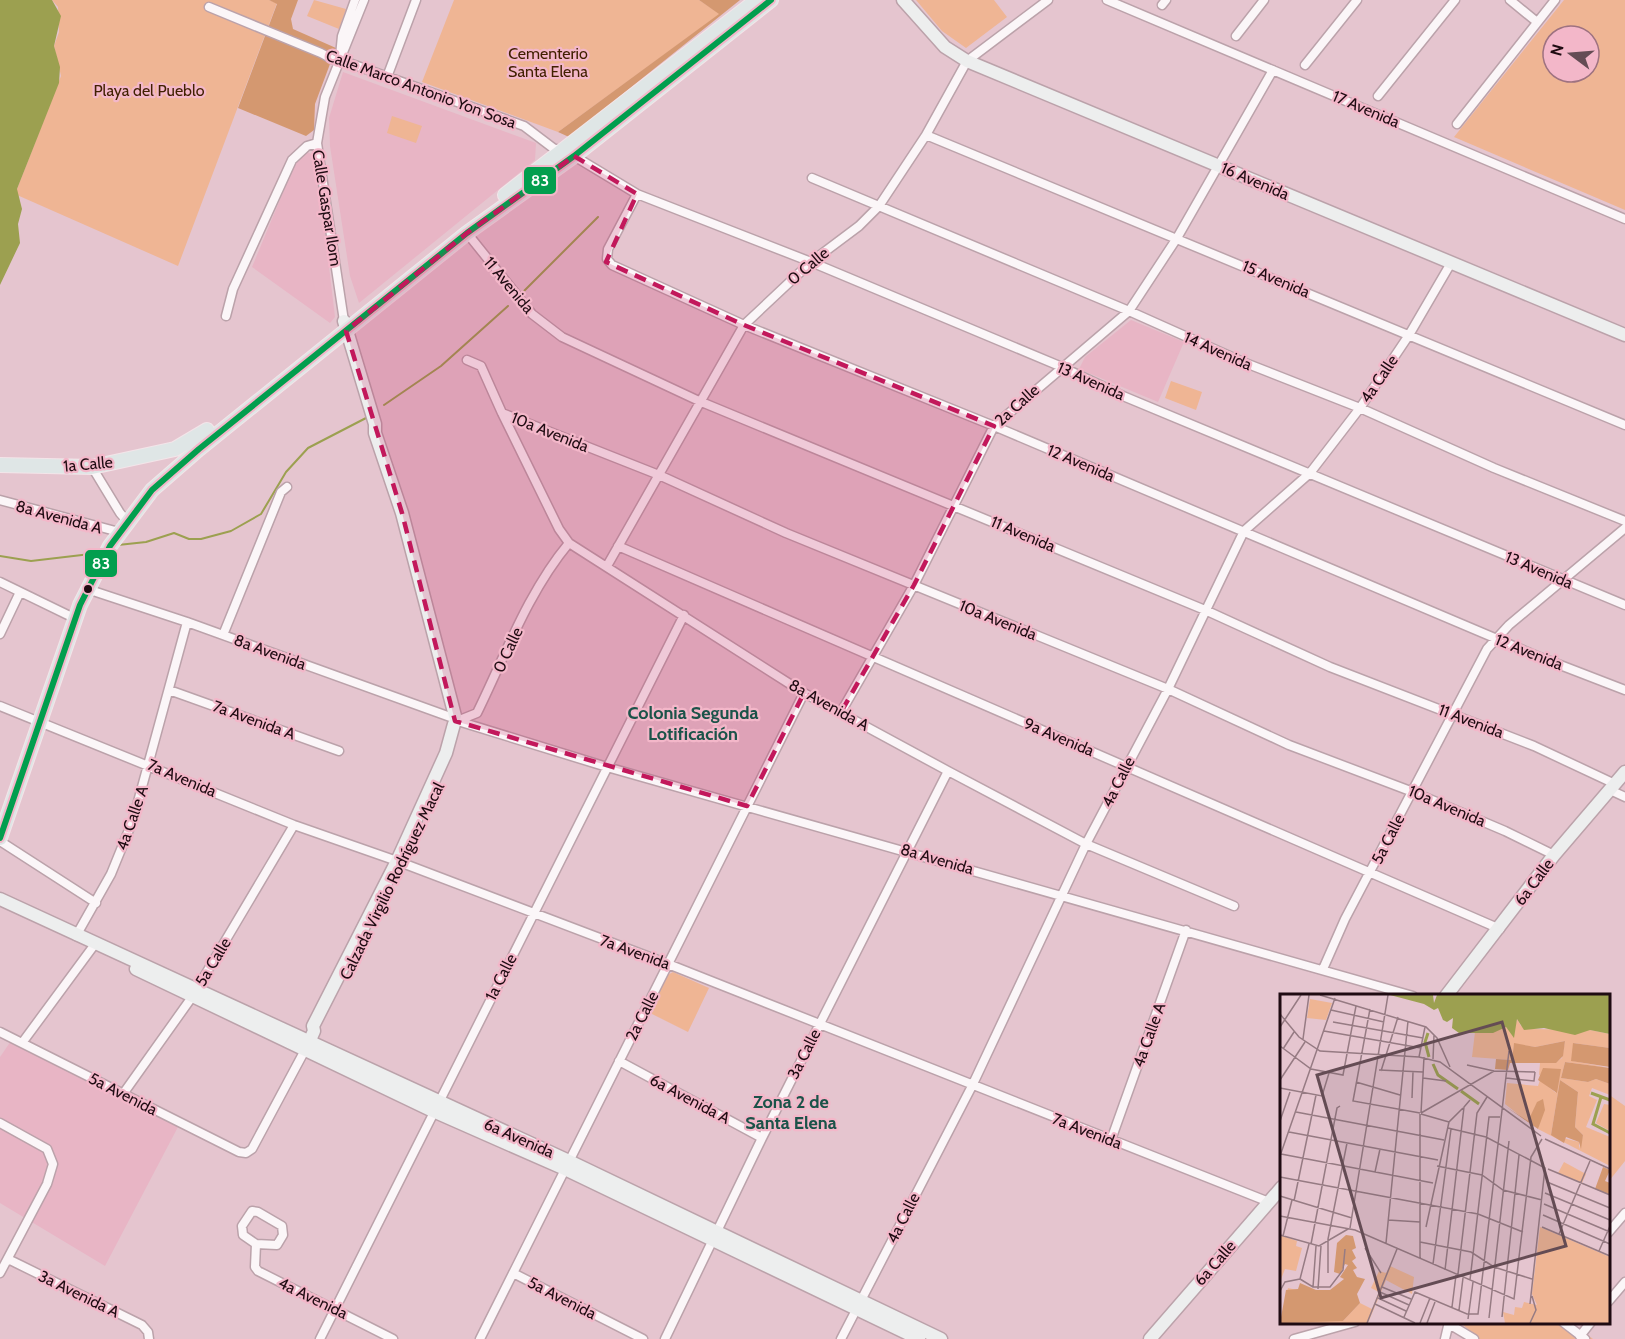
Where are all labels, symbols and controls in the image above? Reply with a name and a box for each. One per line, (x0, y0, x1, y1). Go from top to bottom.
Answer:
north arrow (1541, 24, 1601, 84)
text: N (1546, 42, 1568, 58)
park label: Cementerio Santa Elena (508, 44, 588, 81)
street label: Calle Marco Antonio Yon Sosa (323, 46, 519, 132)
park label: Playa del Pueblo (94, 81, 205, 100)
street label: 17 Avenida (1330, 86, 1403, 132)
street label: Calle Gaspar Ilom (308, 148, 346, 268)
street label: 16 Avenida (1218, 158, 1292, 204)
line badge: 83 (523, 166, 557, 195)
text: 83 (531, 171, 549, 190)
street label: 0 Calle (784, 243, 832, 289)
street label: 11 Avenida (480, 253, 538, 317)
street label: 15 Avenida (1239, 256, 1313, 302)
street label: 14 Avenida (1181, 328, 1255, 374)
street label: 4a Calle (1356, 351, 1402, 407)
street label: 13 Avenida (1054, 358, 1128, 404)
street label: 2a Calle (991, 380, 1043, 430)
street label: 10a Avenida (509, 408, 592, 456)
street label: 12 Avenida (1044, 440, 1118, 486)
street label: 1a Calle (62, 452, 114, 476)
street label: 8a Avenida A (14, 496, 104, 538)
street label: 11 Avenida (988, 512, 1058, 556)
street label: 13 Avenida (1502, 547, 1576, 593)
line badge: 83 (84, 549, 118, 578)
text: 83 (92, 554, 110, 573)
unlabelled marker (82, 583, 94, 595)
street label: 10a Avenida (957, 596, 1040, 644)
street label: 0 Calle (489, 624, 527, 676)
street label: 8a Avenida (231, 630, 309, 674)
street label: 12 Avenida (1492, 630, 1566, 674)
street label: 8a Avenida A (786, 675, 872, 735)
street label: 7a Avenida A (210, 696, 298, 744)
street label: 11 Avenida (1436, 700, 1507, 742)
district label: Colonia Segunda Lotificación (627, 702, 759, 745)
street label: 9a Avenida (1021, 714, 1097, 760)
street label: 4a Calle (1097, 754, 1139, 810)
street label: 7a Avenida (145, 755, 220, 801)
street label: Calzada Virgilio Rodríguez Macal (336, 779, 448, 983)
street label: 10a Avenida (1406, 781, 1489, 831)
street label: 4a Calle A (112, 783, 152, 853)
street label: 5a Calle (1367, 811, 1409, 867)
street label: 8a Avenida (898, 840, 976, 879)
street label: 6a Calle (1510, 855, 1558, 909)
street label: 7a Avenida (597, 931, 673, 974)
street label: 5a Calle (191, 934, 235, 990)
street label: 1a Calle (481, 951, 521, 1003)
street label: 2a Calle (622, 988, 662, 1044)
inset map (1280, 994, 1610, 1324)
street label: 4a Calle A (1129, 1000, 1169, 1070)
street label: 3a Calle (783, 1026, 825, 1082)
street label: 5a Avenida (86, 1069, 161, 1119)
street label: 6a Avenida A (647, 1070, 733, 1128)
district label: Zona 2 de Santa Elena (745, 1091, 837, 1134)
street label: 7a Avenida (1050, 1109, 1125, 1153)
street label: 6a Avenida (481, 1114, 557, 1162)
street label: 4a Calle (882, 1190, 924, 1246)
street label: 6a Calle (1190, 1237, 1240, 1289)
street label: 3a Avenida A (36, 1266, 123, 1322)
street label: 4a Avenida (275, 1273, 351, 1323)
street label: 5a Avenida (525, 1273, 600, 1323)

